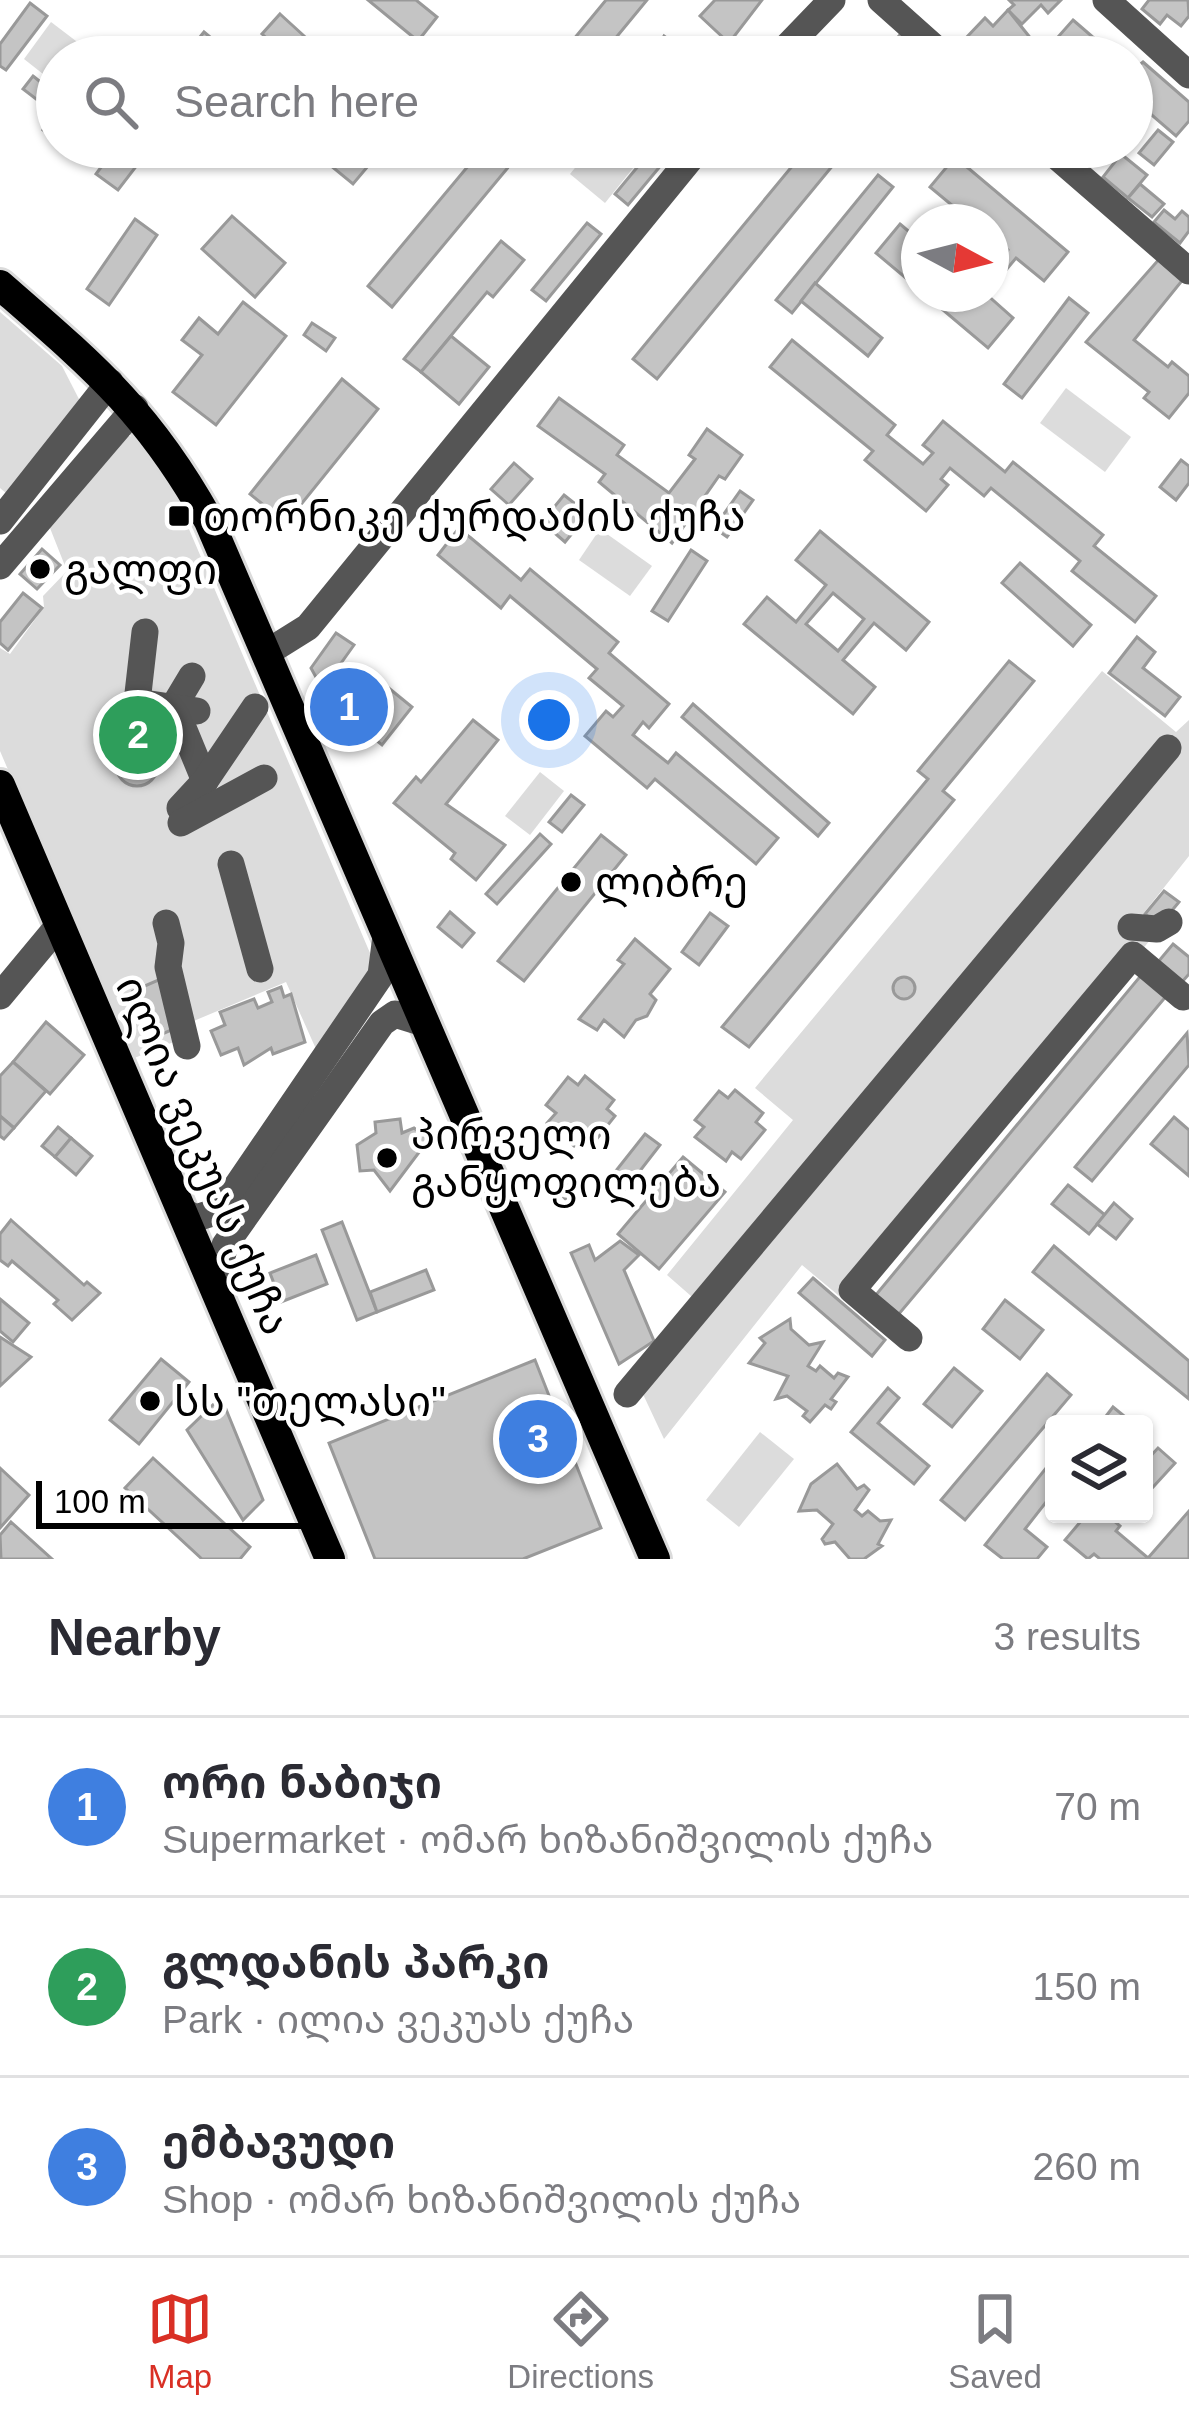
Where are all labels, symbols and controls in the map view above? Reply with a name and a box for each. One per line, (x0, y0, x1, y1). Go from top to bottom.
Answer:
search box (36, 36, 1153, 168)
icon: search (78, 69, 144, 135)
text: Search here (174, 76, 419, 127)
north arrow (901, 204, 1009, 312)
place label: თორნიკე ქურდაძის ქუჩა (203, 493, 746, 542)
marker: თორნიკე ქურდაძის ქუჩა (166, 503, 192, 529)
place label: გალფი (64, 546, 217, 595)
marker: გალფი (27, 556, 53, 582)
pin: 1 (310, 662, 388, 752)
pin: 2 (99, 690, 177, 780)
your location (519, 690, 579, 750)
place label: ლიბრე (595, 859, 748, 908)
marker: ლიბრე (558, 869, 584, 895)
street label: ილია ვეკუას ქუჩა (105, 969, 300, 1342)
place label: პირველი განყოფილება (411, 1111, 721, 1208)
marker: პირველი განყოფილება (374, 1145, 400, 1171)
place label: სს "თელასი" (174, 1378, 446, 1427)
marker: სს "თელასი" (137, 1388, 163, 1414)
pin: 3 (499, 1394, 577, 1484)
map controls (1045, 1415, 1153, 1523)
button: layers (1045, 1415, 1153, 1523)
scale bar (36, 1475, 309, 1528)
text: 100 m (54, 1483, 146, 1520)
text: Nearby (48, 1609, 221, 1666)
text: 3 results (994, 1615, 1141, 1658)
text: ორი ნაბიჯი (162, 1757, 442, 1808)
text: 1 (76, 1785, 98, 1828)
text: 70 m (1054, 1785, 1141, 1828)
text: Supermarket · ომარ ხიზანიშვილის ქუჩა (162, 1818, 933, 1861)
text: გლდანის პარკი (162, 1937, 549, 1988)
text: 2 (76, 1965, 98, 2008)
text: 150 m (1033, 1965, 1141, 2008)
text: Park · ილია ვეკუას ქუჩა (162, 1998, 634, 2041)
text: ემბავუდი (162, 2117, 395, 2168)
text: 3 (76, 2145, 98, 2188)
text: 260 m (1033, 2145, 1141, 2188)
text: Shop · ომარ ხიზანიშვილის ქუჩა (162, 2178, 801, 2221)
tab: Map (147, 2286, 213, 2396)
tab: Directions (507, 2286, 654, 2396)
tab: Saved (948, 2286, 1042, 2396)

